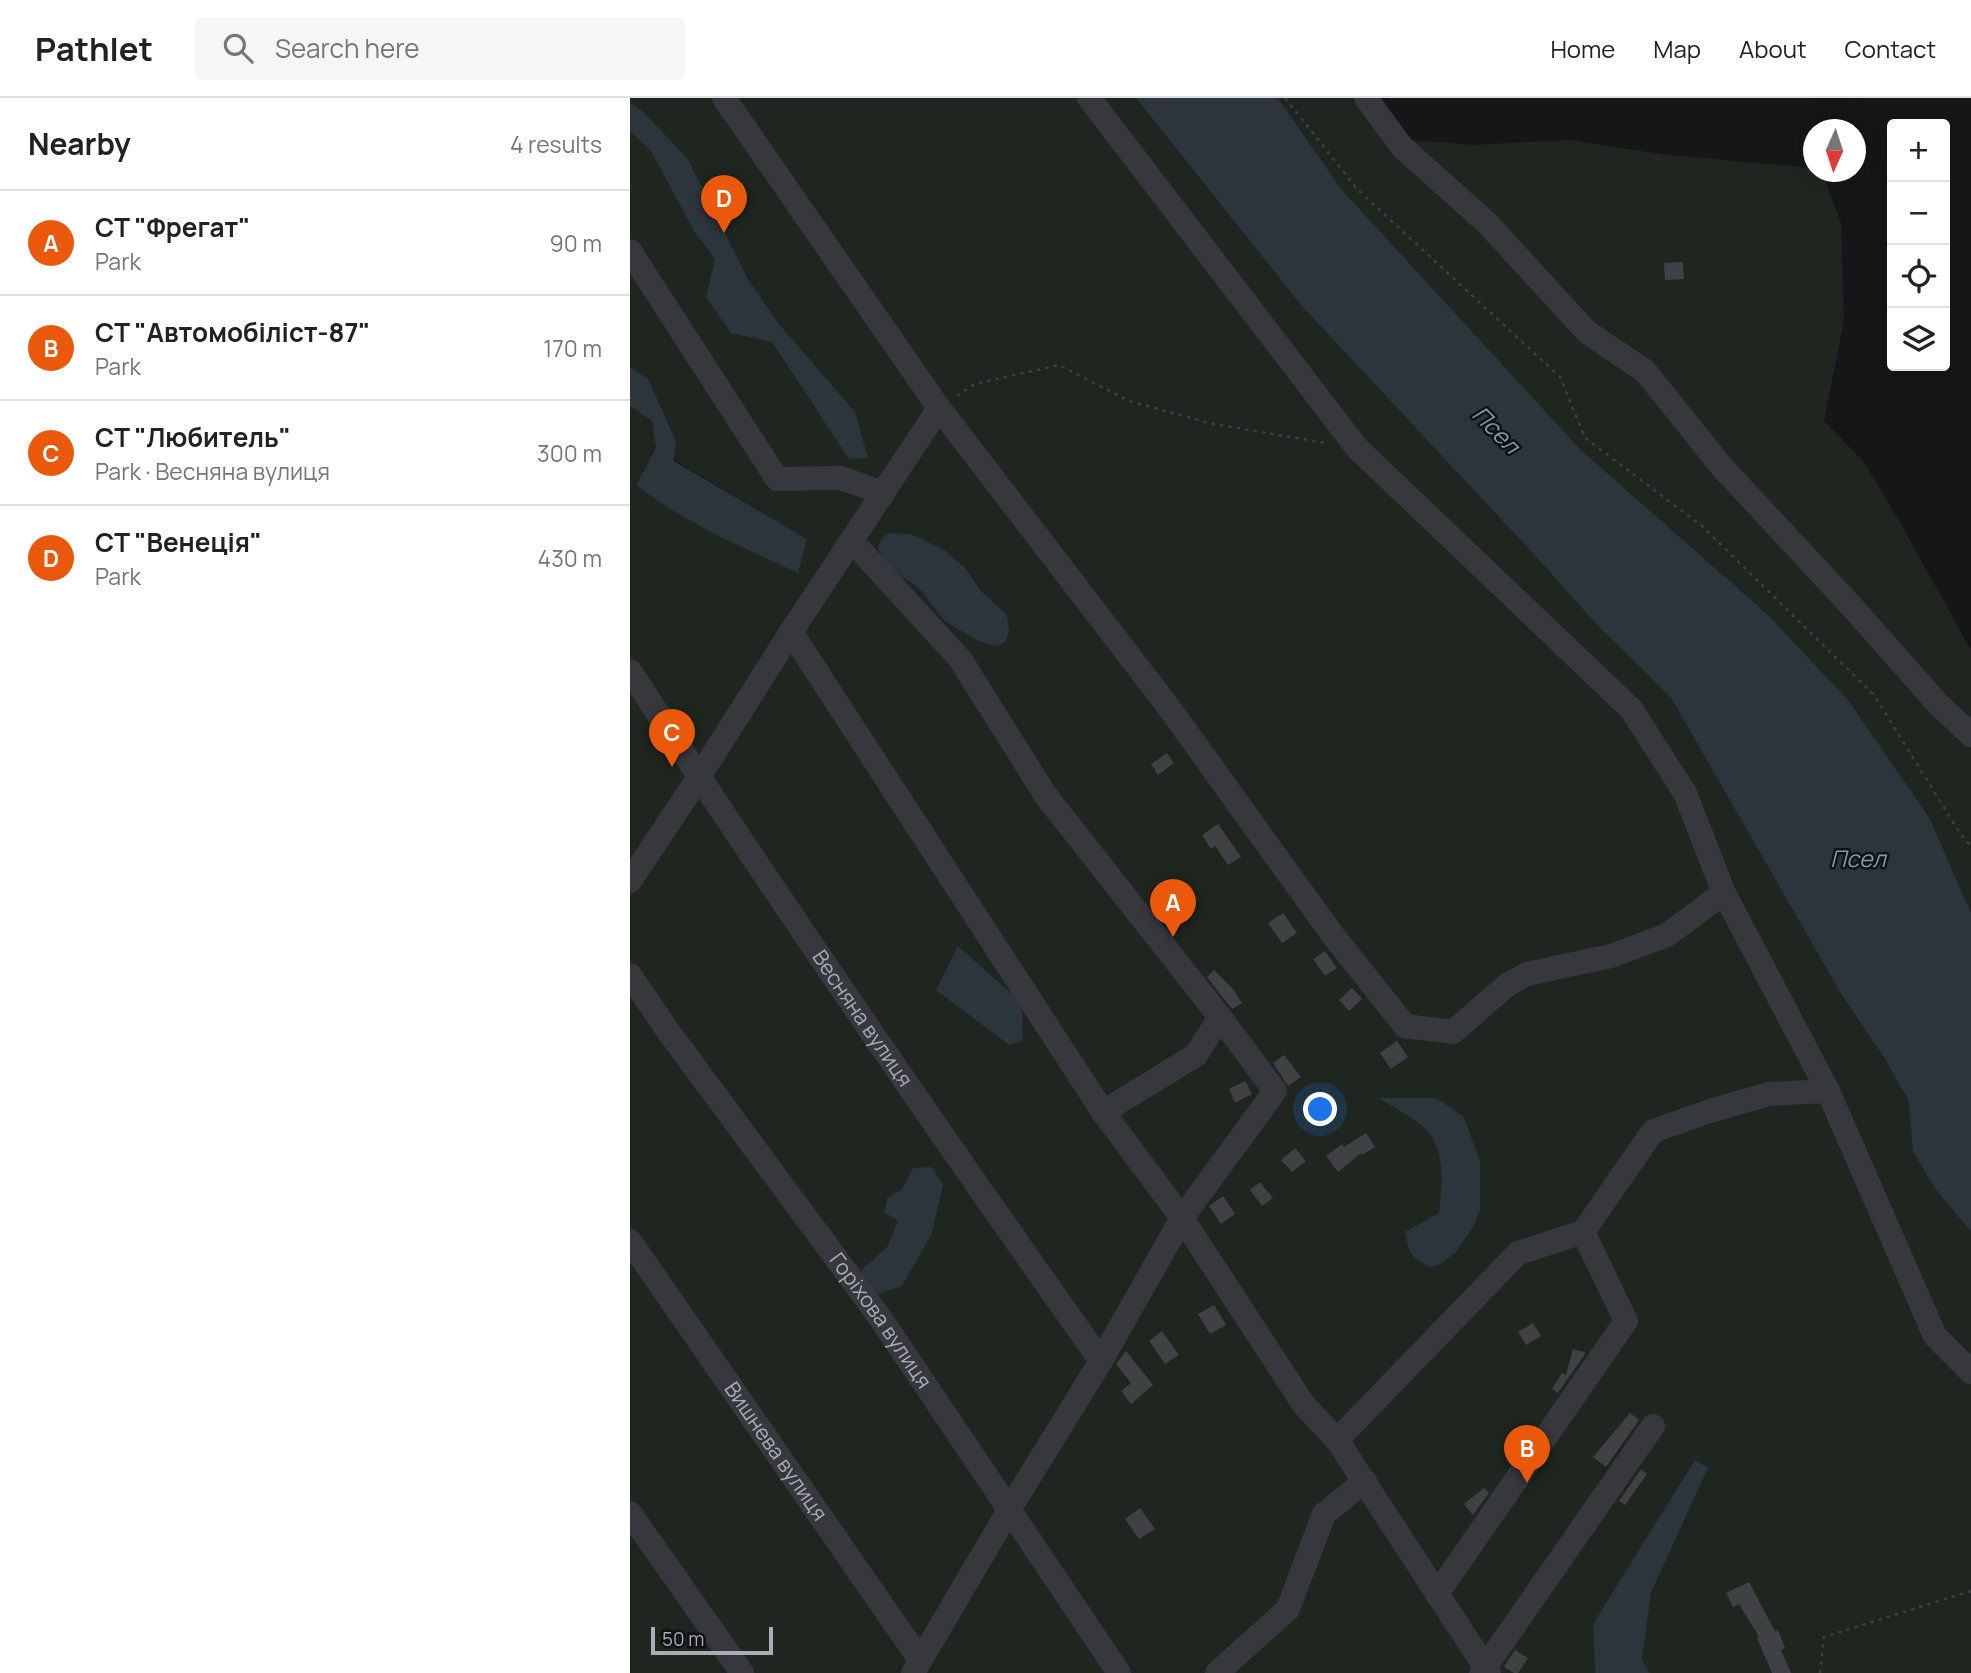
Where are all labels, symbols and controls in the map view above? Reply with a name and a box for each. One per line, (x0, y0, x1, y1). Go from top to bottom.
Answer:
search box (195, 17, 685, 80)
text: Pathlet (35, 26, 153, 71)
icon: search (219, 29, 257, 67)
text: Search here (275, 30, 420, 66)
text: Home (1550, 32, 1615, 65)
text: Map (1653, 32, 1701, 65)
text: About (1739, 32, 1807, 65)
text: Contact (1845, 32, 1936, 65)
north arrow (1803, 119, 1866, 182)
map controls (1887, 119, 1950, 371)
button: + (1887, 119, 1950, 182)
text: Nearby (28, 123, 131, 164)
text: 4 results (510, 128, 602, 160)
pin: D (701, 175, 747, 233)
button: − (1887, 182, 1950, 245)
text: СТ "Фрегат" (95, 209, 251, 245)
text: A (43, 227, 59, 259)
text: 90 m (550, 227, 602, 259)
text: Park (95, 245, 141, 277)
button: locate (1887, 245, 1950, 308)
button: layers (1887, 308, 1950, 371)
text: СТ "Автомобiлiст-87" (95, 314, 370, 350)
text: B (44, 332, 58, 364)
text: 170 m (543, 332, 602, 364)
text: Park (95, 350, 141, 382)
water label: Псел (1466, 398, 1529, 461)
text: СТ "Любитель" (95, 419, 291, 455)
text: C (43, 437, 60, 469)
text: 300 m (537, 437, 602, 469)
text: Park · Весняна вулиця (95, 455, 330, 487)
text: СТ "Венеція" (95, 524, 262, 560)
text: D (43, 542, 59, 574)
text: 430 m (538, 542, 602, 574)
text: Park (95, 560, 141, 592)
pin: C (649, 709, 695, 767)
water label: Псел (1830, 842, 1887, 874)
pin: A (1150, 879, 1196, 937)
street label: Весняна вулиця (806, 944, 920, 1092)
your location (1303, 1092, 1337, 1126)
street label: Горіхова вулиця (824, 1247, 939, 1394)
street label: Вишнева вулиця (719, 1376, 834, 1526)
pin: B (1504, 1425, 1550, 1483)
scale bar (651, 1624, 774, 1656)
text: 50 m (662, 1626, 704, 1652)

